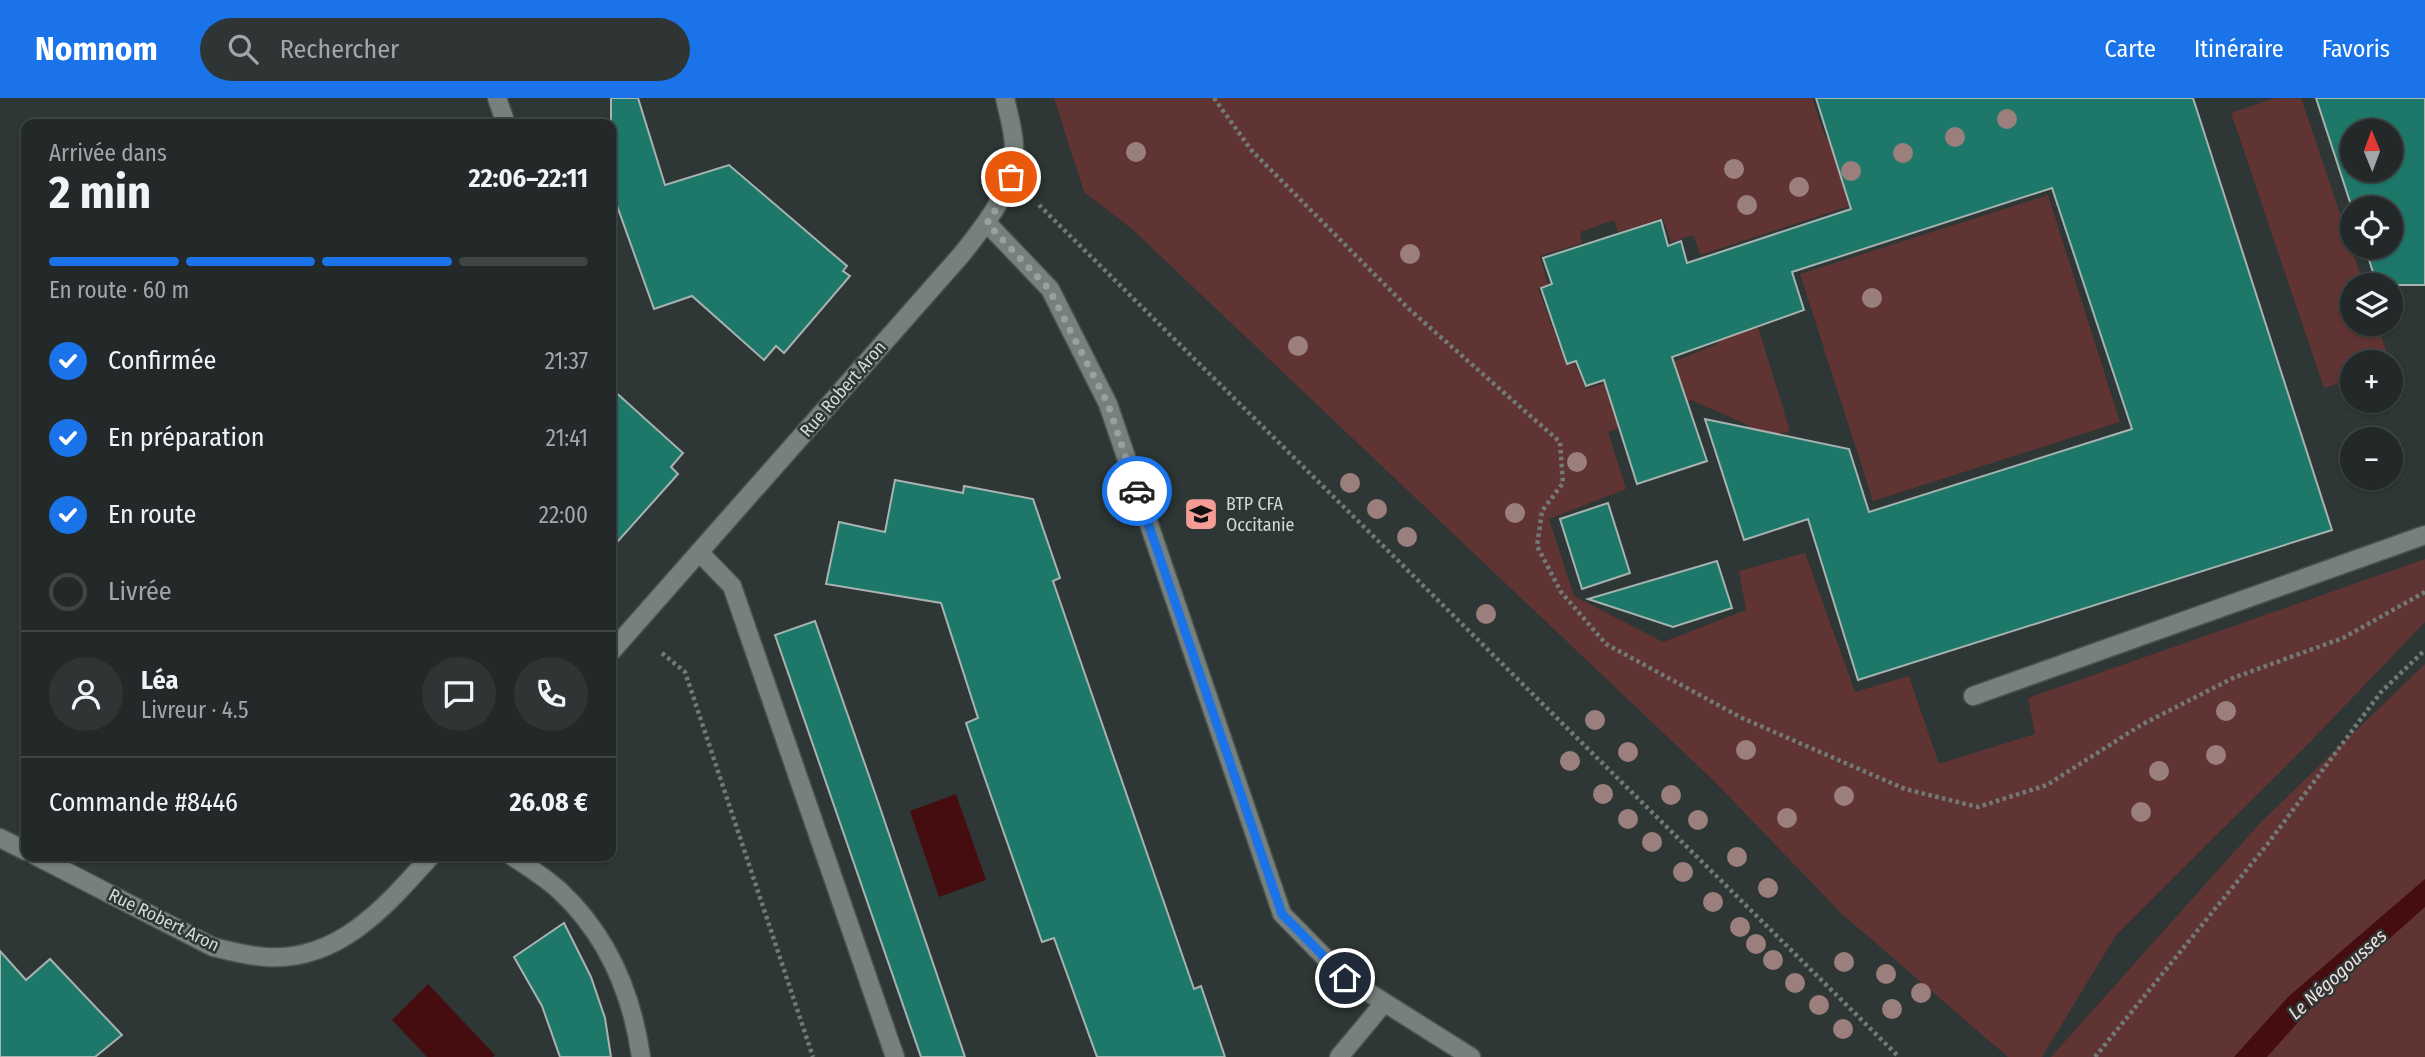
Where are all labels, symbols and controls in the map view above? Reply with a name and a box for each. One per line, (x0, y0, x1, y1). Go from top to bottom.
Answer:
search box (200, 18, 690, 81)
text: Nomnom (35, 29, 158, 69)
icon: search (224, 30, 262, 68)
text: Rechercher (280, 34, 399, 65)
text: Carte (2105, 35, 2156, 63)
text: Itinéraire (2194, 35, 2284, 63)
text: Favoris (2322, 35, 2390, 63)
north arrow (2340, 119, 2403, 182)
map controls (2340, 119, 2403, 490)
text: Arrivée dans (49, 139, 167, 167)
pin (981, 147, 1041, 207)
icon: bag (992, 158, 1030, 196)
text: 22:06–22:11 (468, 163, 588, 194)
text: 2 min (49, 165, 151, 220)
button: locate (2340, 196, 2403, 259)
button: layers (2340, 273, 2403, 336)
text: En route · 60 m (49, 276, 189, 304)
street label: Rue Robert Aron (795, 336, 891, 442)
icon: check (49, 342, 87, 380)
text: Confirmée (108, 345, 216, 376)
text: 21:37 (545, 347, 588, 375)
button: + (2340, 350, 2403, 413)
icon: check (49, 419, 87, 457)
text: En préparation (108, 422, 265, 453)
text: 21:41 (546, 424, 588, 452)
button: − (2340, 427, 2403, 490)
courier (1102, 456, 1172, 526)
icon: car (1118, 472, 1156, 510)
place label: BTP CFA Occitanie (1226, 493, 1295, 536)
school or university icon: BTP CFA Occitanie (1182, 495, 1220, 533)
icon: check (49, 496, 87, 534)
text: En route (108, 499, 196, 530)
text: 22:00 (539, 501, 588, 529)
text: Livrée (108, 576, 172, 607)
button: person (49, 657, 123, 731)
button: chat (422, 657, 496, 731)
button: phone (514, 657, 588, 731)
text: Léa (141, 665, 178, 696)
text: Livreur · 4.5 (141, 696, 249, 724)
text: Commande #8446 (49, 787, 238, 818)
text: 26.08 € (510, 787, 588, 818)
street label: Rue Robert Aron (105, 884, 223, 956)
water label: Le Négogousses (2283, 924, 2391, 1025)
pin (1315, 948, 1375, 1008)
icon: home (1326, 959, 1364, 997)

